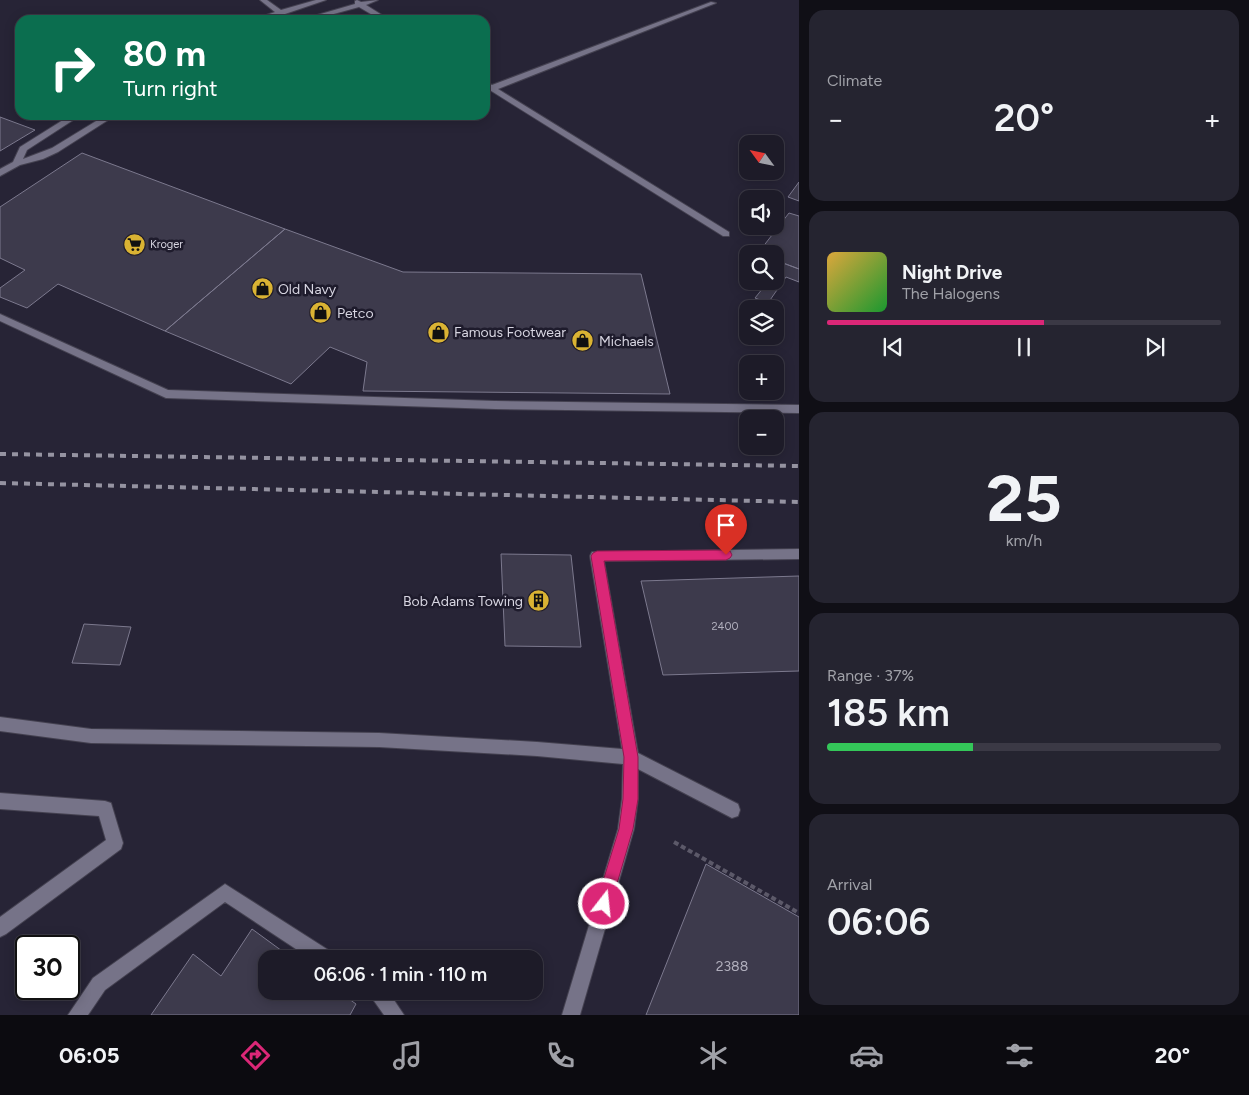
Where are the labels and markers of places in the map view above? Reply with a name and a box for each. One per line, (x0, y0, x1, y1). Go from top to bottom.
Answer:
supermarket icon: Kroger (122, 232, 146, 256)
place label: Kroger (150, 238, 183, 251)
shop icon: Old Navy (250, 277, 274, 301)
place label: Old Navy (278, 281, 337, 298)
shop icon: Petco (309, 301, 333, 325)
place label: Petco (337, 305, 374, 322)
shop icon: Famous Footwear (426, 320, 450, 344)
place label: Famous Footwear (454, 324, 566, 341)
shop icon: Michaels (571, 329, 595, 353)
place label: Michaels (599, 333, 654, 350)
pin (705, 504, 747, 555)
building icon: Bob Adams Towing (527, 589, 551, 613)
place label: Bob Adams Towing (403, 593, 523, 610)

